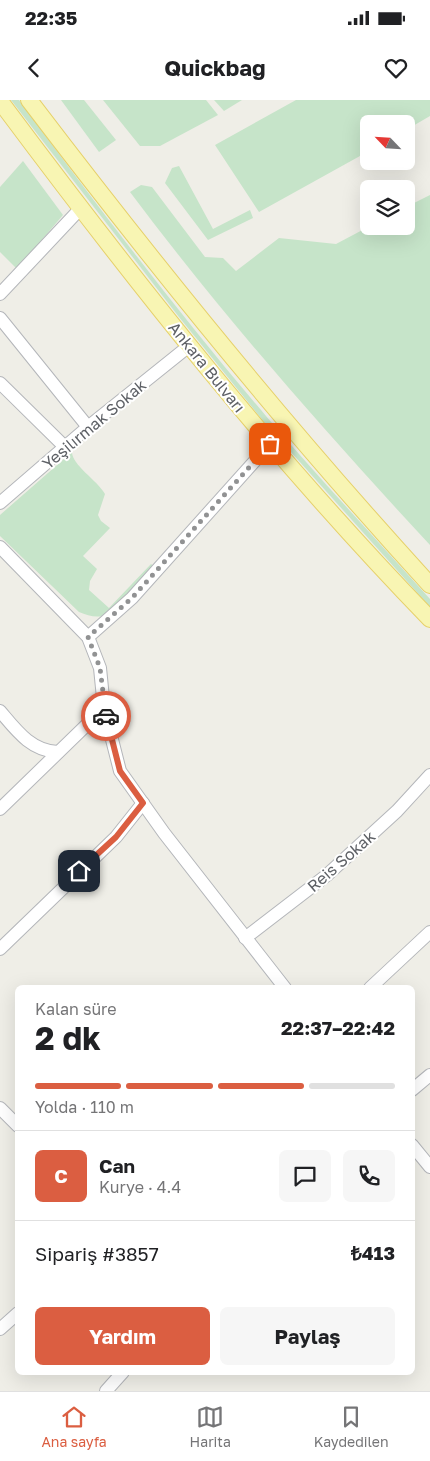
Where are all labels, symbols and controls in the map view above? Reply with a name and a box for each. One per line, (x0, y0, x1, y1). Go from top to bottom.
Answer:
text: 22:35 (25, 6, 77, 29)
icon: back (20, 54, 48, 82)
text: Quickbag (164, 54, 266, 81)
icon: heart (382, 54, 410, 82)
north arrow (360, 115, 415, 170)
map controls (360, 115, 415, 235)
button: layers (360, 180, 415, 235)
street label: Ankara Bulvarı (164, 318, 250, 416)
street label: Yeşilırmak Sokak (38, 375, 150, 473)
pin (249, 423, 291, 465)
icon: bag (256, 430, 284, 458)
courier (81, 691, 131, 741)
icon: car (92, 702, 120, 730)
street label: Reis Sokak (303, 826, 379, 896)
pin (58, 850, 100, 892)
icon: home (65, 857, 93, 885)
text: Kalan süre (35, 999, 116, 1019)
text: 22:37–22:42 (281, 1016, 395, 1039)
text: 2 dk (35, 1019, 101, 1057)
text: Yolda · 110 m (35, 1097, 134, 1117)
button: chat (279, 1150, 331, 1202)
button: phone (343, 1150, 395, 1202)
text: Can (99, 1154, 135, 1177)
text: C (54, 1164, 68, 1187)
text: Kurye · 4.4 (99, 1177, 181, 1197)
text: ₺413 (351, 1241, 395, 1264)
text: Sipariş #3857 (35, 1242, 159, 1265)
button: Yardım (35, 1307, 210, 1365)
button: Paylaş (220, 1307, 395, 1365)
tab: Ana sayfa (41, 1403, 107, 1450)
tab: Harita (190, 1403, 231, 1450)
tab: Kaydedilen (314, 1403, 389, 1450)

